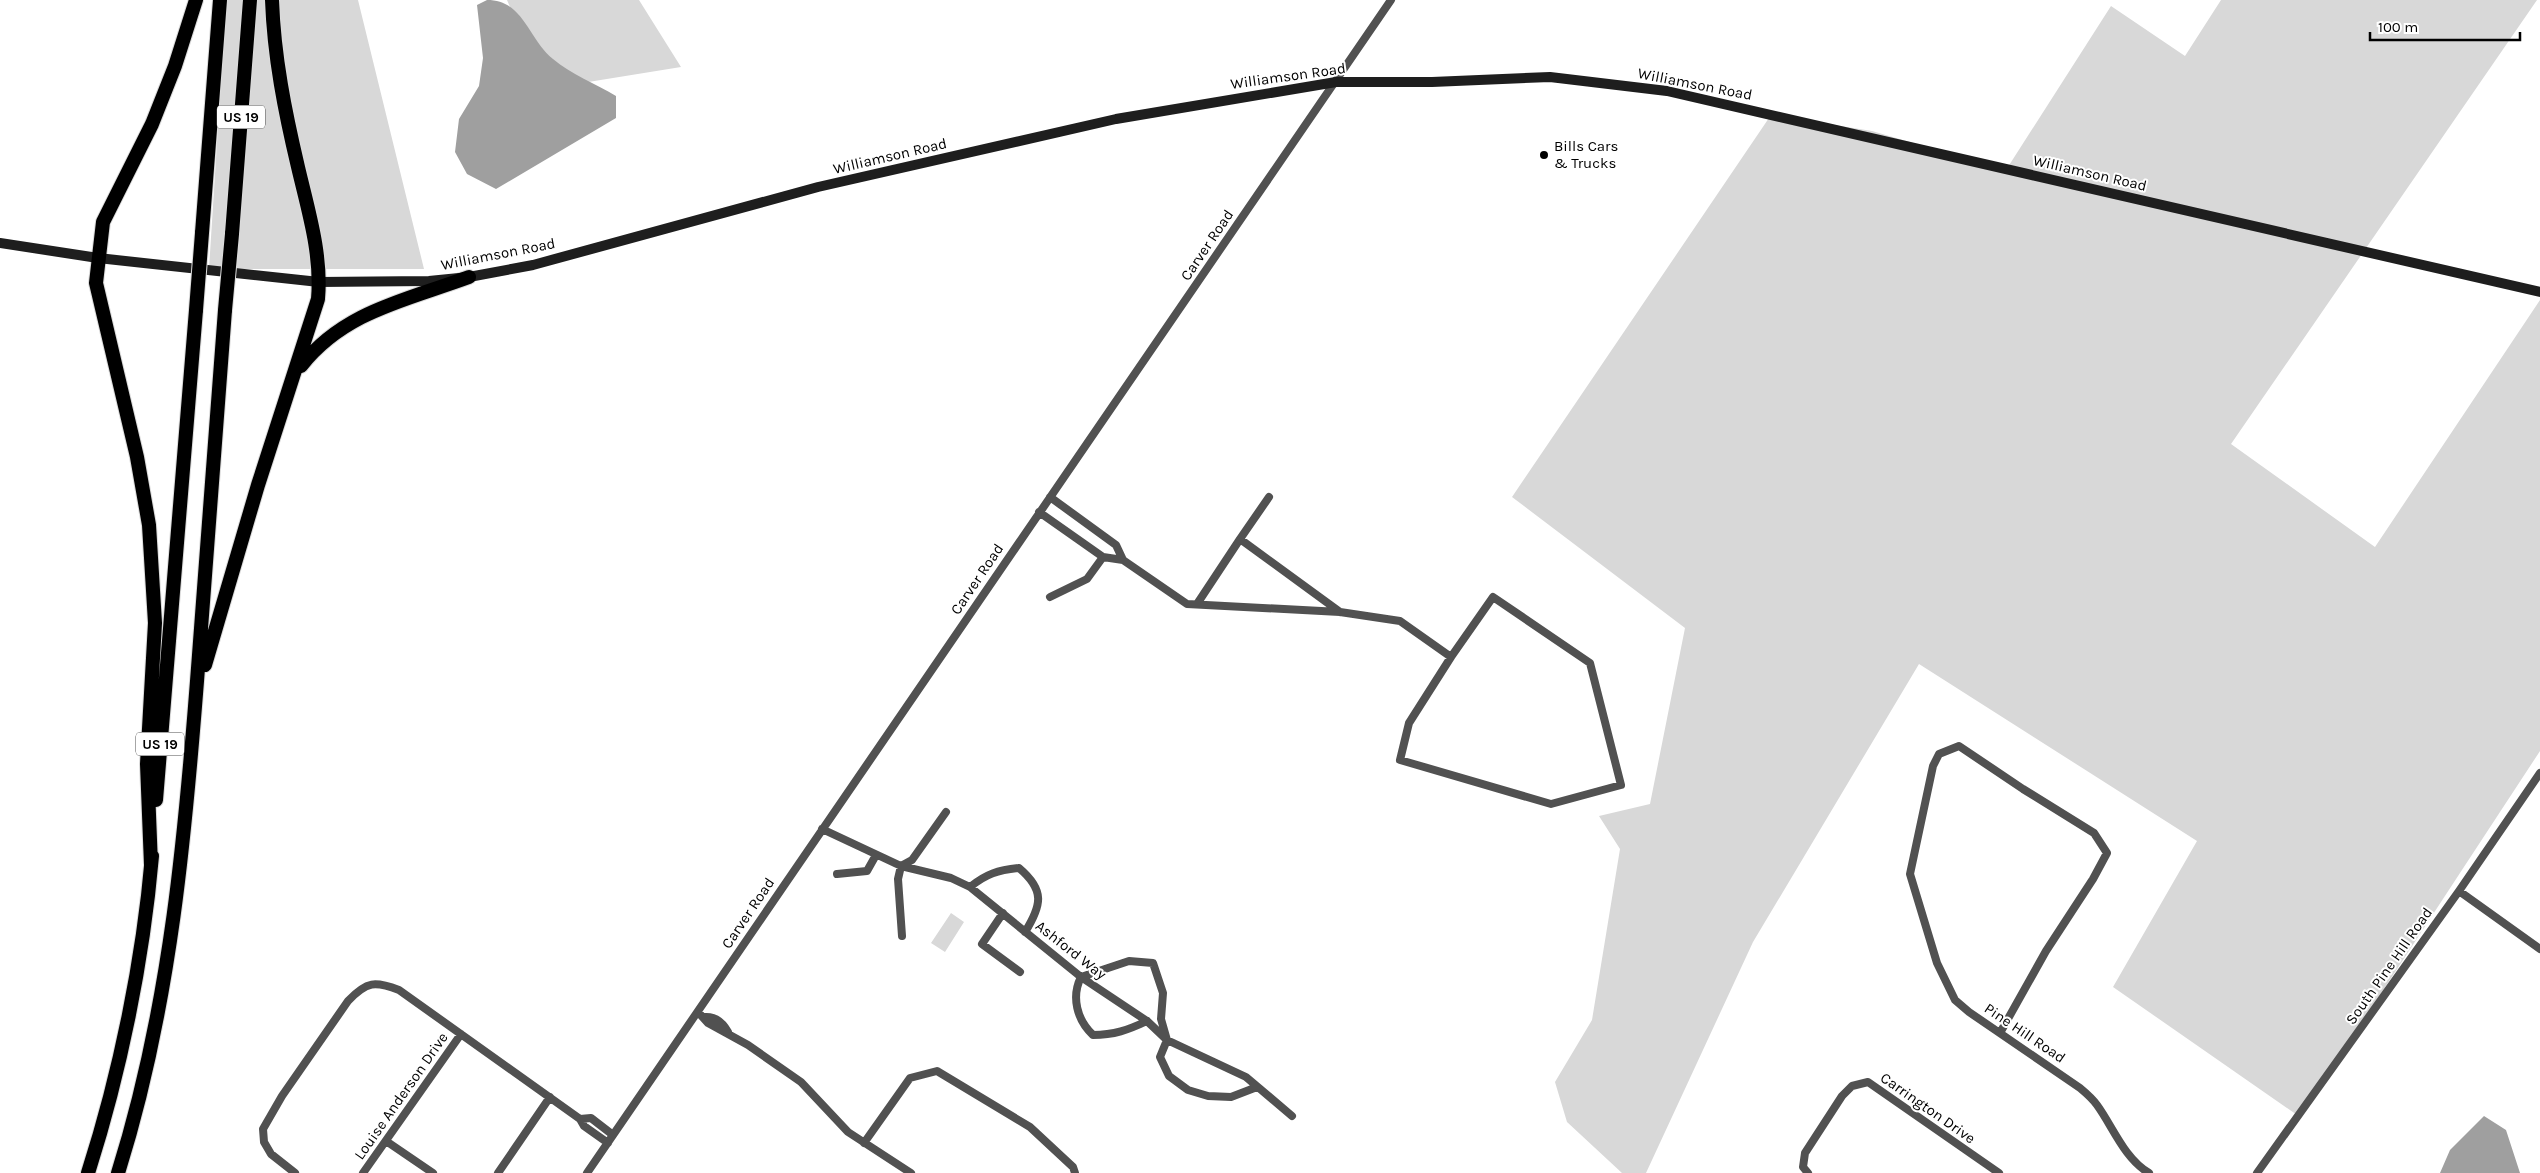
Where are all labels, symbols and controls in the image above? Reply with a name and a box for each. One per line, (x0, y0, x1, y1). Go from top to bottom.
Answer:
scale bar (2370, 10, 2520, 42)
text: 100 m (2378, 18, 2418, 36)
street label: Williamson Road (1229, 59, 1347, 93)
street label: Williamson Road (1636, 64, 1754, 104)
road number: US 19 (217, 105, 265, 128)
street label: Williamson Road (831, 134, 949, 178)
place label: Bills Cars & Trucks (1554, 137, 1618, 172)
marker: Bills Cars & Trucks (1538, 149, 1550, 161)
street label: Williamson Road (2031, 151, 2149, 195)
street label: Carver Road (1177, 206, 1237, 284)
street label: Williamson Road (439, 234, 557, 274)
street label: Carver Road (947, 540, 1007, 618)
road number: US 19 (136, 732, 184, 756)
street label: Carver Road (718, 874, 778, 952)
street label: South Pine Hill Road (2342, 904, 2436, 1028)
street label: Ashford Way (1032, 917, 1110, 983)
street label: Pine Hill Road (1981, 999, 2069, 1067)
street label: Louise Anderson Drive (350, 1029, 452, 1163)
street label: Carrington Drive (1877, 1069, 1979, 1147)

